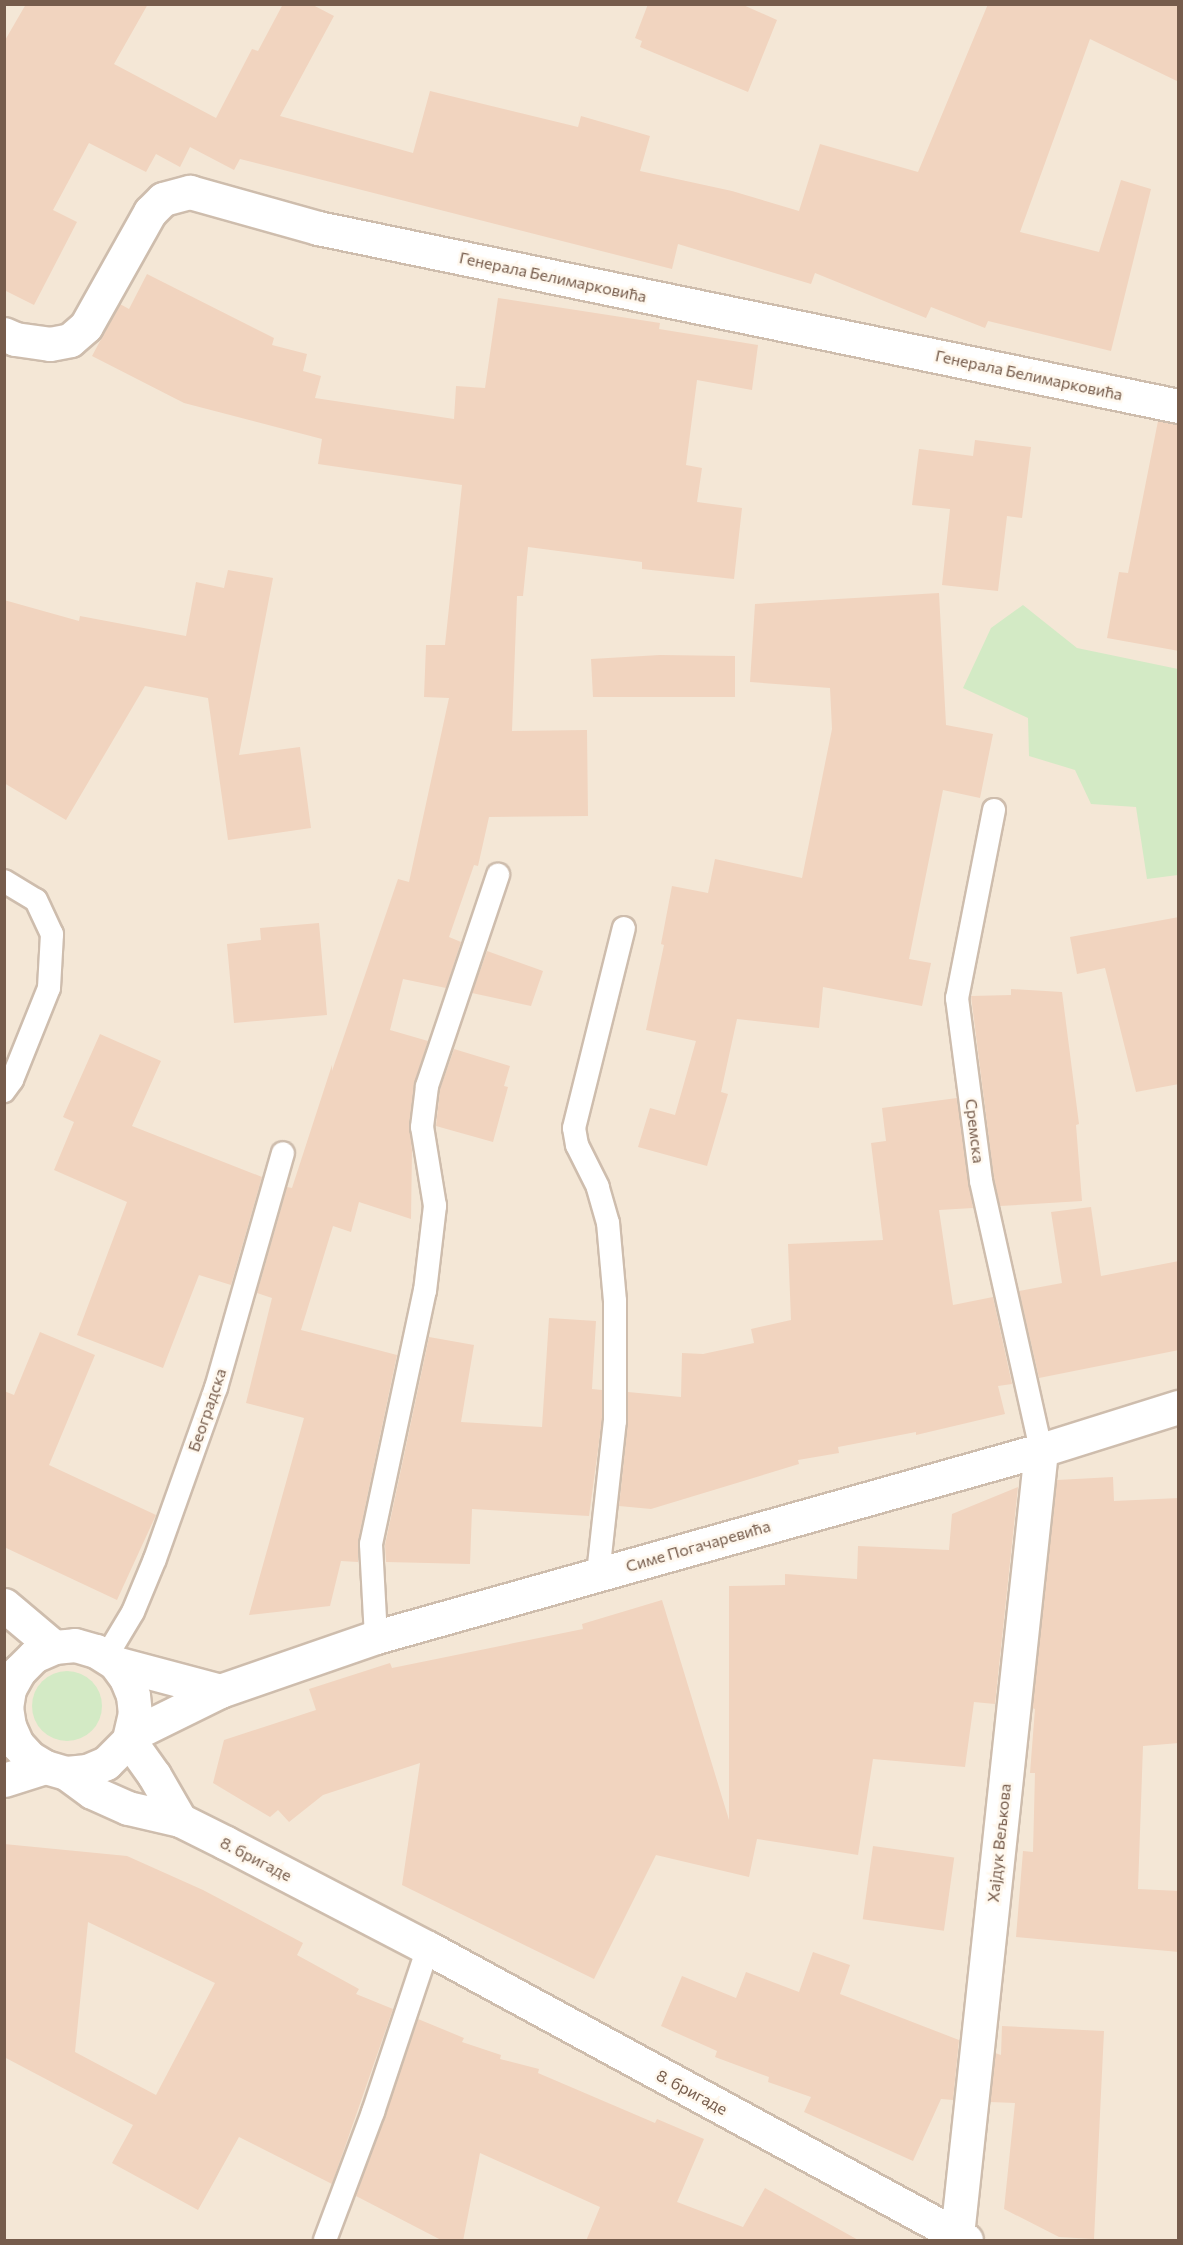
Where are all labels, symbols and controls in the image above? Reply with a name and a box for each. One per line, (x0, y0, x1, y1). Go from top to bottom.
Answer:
street label: Генерала Белимарковића (458, 248, 648, 306)
street label: Генерала Белимарковића (934, 346, 1124, 404)
street label: Сремска (962, 1098, 988, 1164)
street label: Београдска (184, 1366, 230, 1454)
street label: Симе Погачаревића (624, 1516, 772, 1576)
street label: Хајдук Вељкова (983, 1783, 1015, 1903)
street label: 8. бригаде (217, 1833, 295, 1885)
street label: 8. бригаде (653, 2065, 731, 2119)

